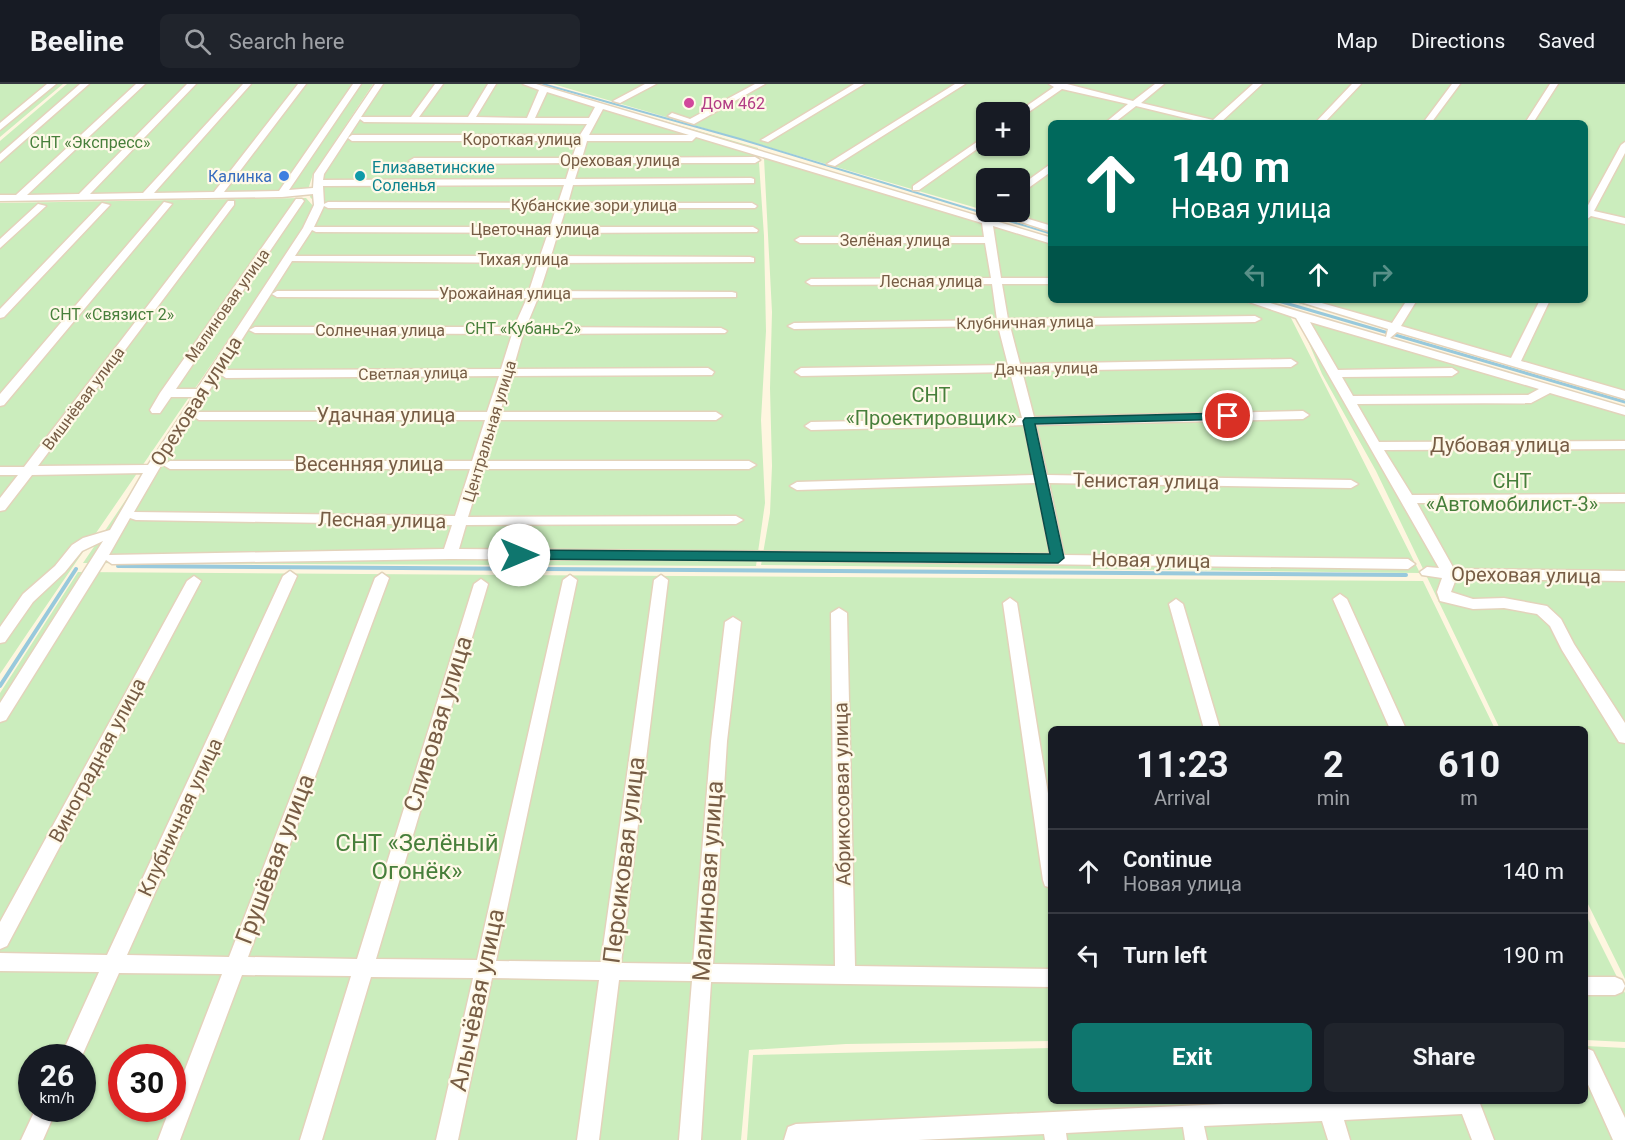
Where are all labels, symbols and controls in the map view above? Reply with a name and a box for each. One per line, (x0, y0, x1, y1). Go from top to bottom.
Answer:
search box (160, 14, 580, 68)
text: Beeline (30, 25, 124, 58)
icon: search (181, 25, 214, 58)
text: Search here (229, 29, 345, 54)
text: Map (1336, 29, 1378, 53)
text: Directions (1411, 29, 1505, 53)
text: Saved (1538, 29, 1595, 53)
place label: Дом 462 (701, 94, 765, 113)
marker: Дом 462 (682, 96, 696, 110)
map controls (976, 102, 1030, 222)
button: + (976, 102, 1030, 156)
street label: Короткая улица (463, 130, 581, 149)
park label: СНТ «Экспресс» (30, 133, 150, 152)
text: 140 m (1171, 143, 1290, 192)
icon: ahead (1072, 144, 1150, 222)
street label: Ореховая улица (560, 151, 680, 170)
place label: Елизаветинские Соленья (372, 158, 495, 195)
place label: Калинка (208, 167, 272, 186)
button: − (976, 168, 1030, 222)
marker: Калинка (277, 169, 291, 183)
marker: Елизаветинские Соленья (353, 169, 367, 183)
text: Новая улица (1171, 193, 1331, 225)
street label: Кубанские зори улица (511, 196, 677, 215)
street label: Цветочная улица (470, 220, 600, 239)
street label: Зелёная улица (840, 231, 950, 250)
street label: Малиновая улица (181, 245, 274, 366)
street label: Тихая улица (477, 250, 569, 269)
icon: left (1239, 258, 1272, 291)
icon: ahead (1302, 258, 1335, 291)
icon: right (1365, 258, 1398, 291)
street label: Лесная улица (880, 272, 982, 291)
street label: Урожайная улица (439, 284, 571, 303)
park label: СНТ «Связист 2» (50, 305, 174, 324)
street label: Клубничная улица (956, 312, 1094, 333)
park label: СНТ «Кубань-2» (465, 319, 581, 338)
street label: Солнечная улица (315, 321, 445, 340)
street label: Ореховая улица (145, 332, 247, 470)
street label: Вишнёвая улица (38, 343, 128, 454)
street label: Центральная улица (459, 358, 520, 504)
street label: Дачная улица (994, 358, 1098, 379)
street label: Светлая улица (358, 363, 468, 384)
park label: СНТ «Проектировщик» (845, 383, 1017, 430)
pin (1202, 390, 1253, 441)
icon: arrive (1211, 399, 1244, 432)
street label: Удачная улица (317, 403, 455, 427)
street label: Дубовая улица (1430, 433, 1570, 457)
street label: Весенняя улица (294, 452, 444, 476)
street label: Тенистая улица (1073, 468, 1219, 494)
park label: СНТ «Автомобилист-3» (1426, 469, 1598, 516)
street label: Лесная улица (318, 507, 446, 533)
position arrow (487, 523, 551, 587)
street label: Новая улица (1091, 547, 1211, 573)
street label: Ореховая улица (1451, 562, 1601, 588)
street label: Сливовая улица (398, 633, 478, 815)
street label: Виноградная улица (43, 674, 151, 846)
street label: Абрикосовая улица (828, 702, 856, 886)
street label: Клубничная улица (133, 734, 227, 900)
text: 11:23 (1136, 744, 1229, 786)
text: 2 (1323, 744, 1344, 786)
text: 610 (1438, 744, 1500, 786)
street label: Персиковая улица (597, 755, 651, 965)
street label: Грушёвая улица (230, 770, 320, 948)
street label: Малиновая улица (687, 780, 729, 982)
text: Arrival (1154, 786, 1211, 810)
text: min (1317, 786, 1350, 810)
text: m (1460, 786, 1478, 810)
park label: СНТ «Зелёный Огонёк» (335, 829, 499, 885)
text: Continue (1123, 847, 1212, 872)
icon: ahead (1072, 855, 1105, 888)
text: 140 m (1502, 859, 1564, 884)
text: Новая улица (1123, 872, 1242, 896)
street label: Алычёвая улица (444, 906, 510, 1094)
icon: left (1072, 939, 1105, 972)
text: Turn left (1123, 943, 1207, 968)
text: 190 m (1502, 943, 1564, 968)
button: Exit (1072, 1023, 1312, 1092)
button: Share (1324, 1023, 1564, 1092)
speed limit sign: 30 (108, 1044, 186, 1122)
text: 26 (40, 1058, 74, 1093)
text: km/h (39, 1089, 75, 1107)

